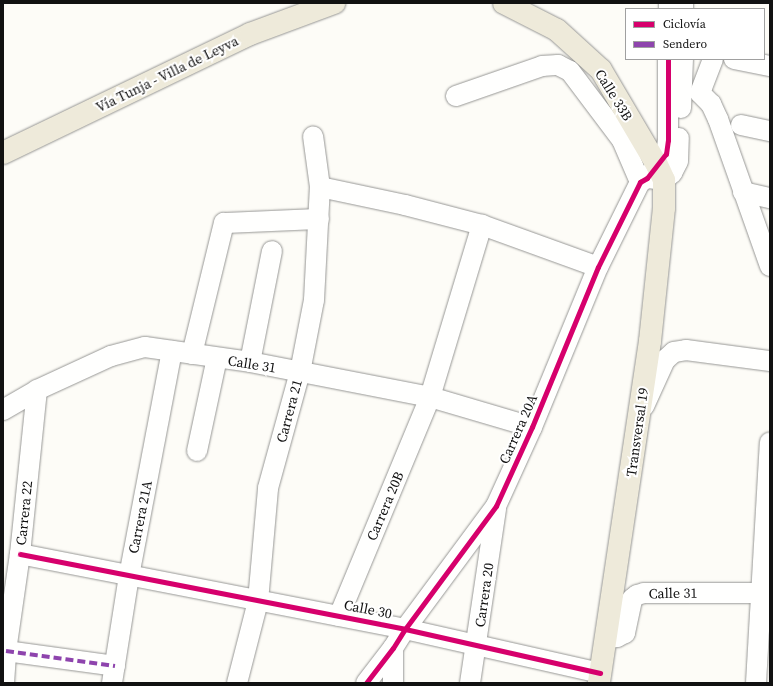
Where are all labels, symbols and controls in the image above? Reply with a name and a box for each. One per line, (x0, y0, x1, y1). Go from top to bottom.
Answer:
legend (625, 8, 765, 60)
text: Ciclovía (663, 16, 706, 32)
street label: Vía Tunja - Villa de Leyva (93, 32, 241, 116)
text: Sendero (663, 36, 707, 52)
street label: Calle 33B (592, 66, 636, 124)
street label: Calle 31 (227, 352, 277, 376)
street label: Carrera 21 (272, 377, 306, 445)
street label: Transversal 19 (622, 386, 652, 478)
street label: Carrera 20A (495, 392, 541, 466)
street label: Carrera 20B (363, 469, 407, 543)
street label: Carrera 21A (125, 479, 155, 555)
street label: Carrera 22 (12, 480, 36, 546)
street label: Carrera 20 (471, 562, 497, 628)
street label: Calle 31 (649, 584, 697, 602)
street label: Calle 30 (342, 596, 394, 622)

